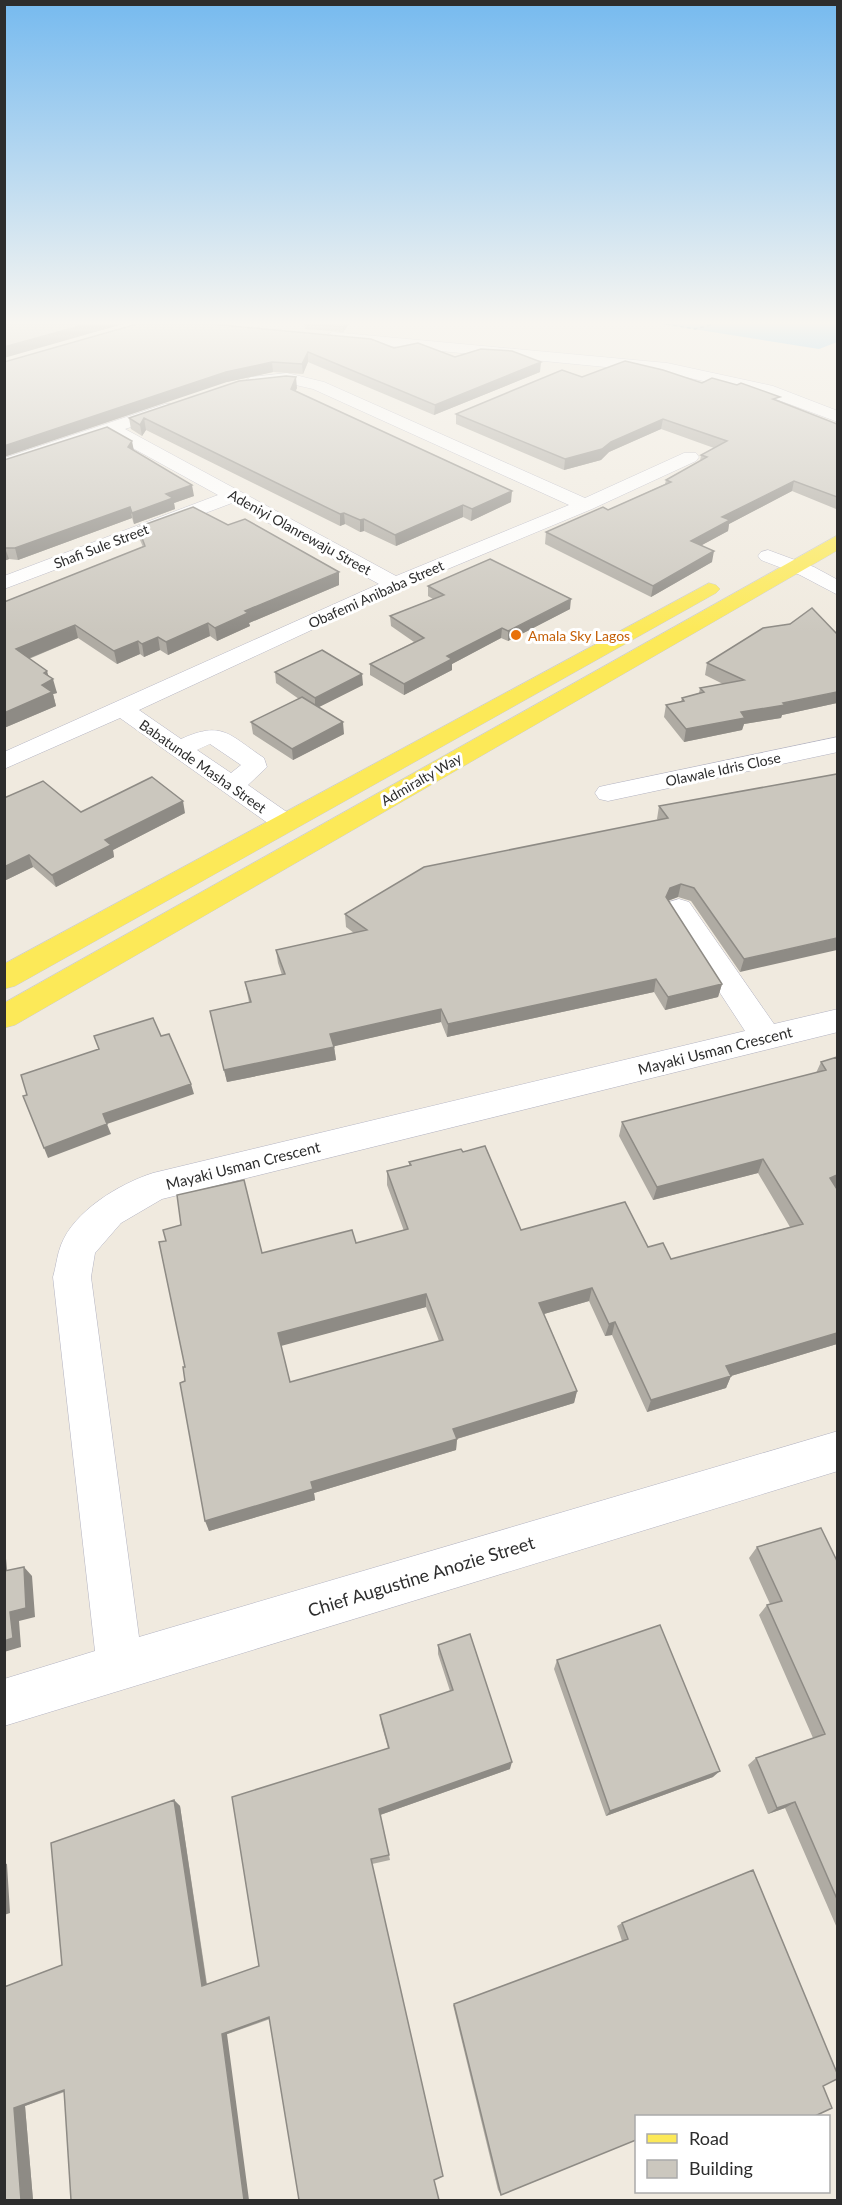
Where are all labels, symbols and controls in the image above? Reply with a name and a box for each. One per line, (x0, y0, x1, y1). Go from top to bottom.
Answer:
street label: Adeniyi Olanrewaju Street (226, 486, 374, 578)
street label: Shafi Sule Street (51, 520, 151, 572)
street label: Obafemi Anibaba Street (306, 556, 446, 632)
place label: Amala Sky Lagos (528, 627, 630, 644)
marker: Amala Sky Lagos (509, 628, 523, 642)
street label: Babatunde Masha Street (136, 716, 270, 816)
street label: Admiralty Way (378, 749, 465, 809)
street label: Olawale Idris Close (664, 749, 782, 789)
street label: Mayaki Usman Crescent (636, 1022, 795, 1078)
street label: Mayaki Usman Crescent (164, 1137, 323, 1193)
street label: Chief Augustine Anozie Street (305, 1531, 537, 1621)
legend (635, 2115, 830, 2193)
text: Road (689, 2127, 729, 2149)
text: Building (689, 2157, 753, 2179)

